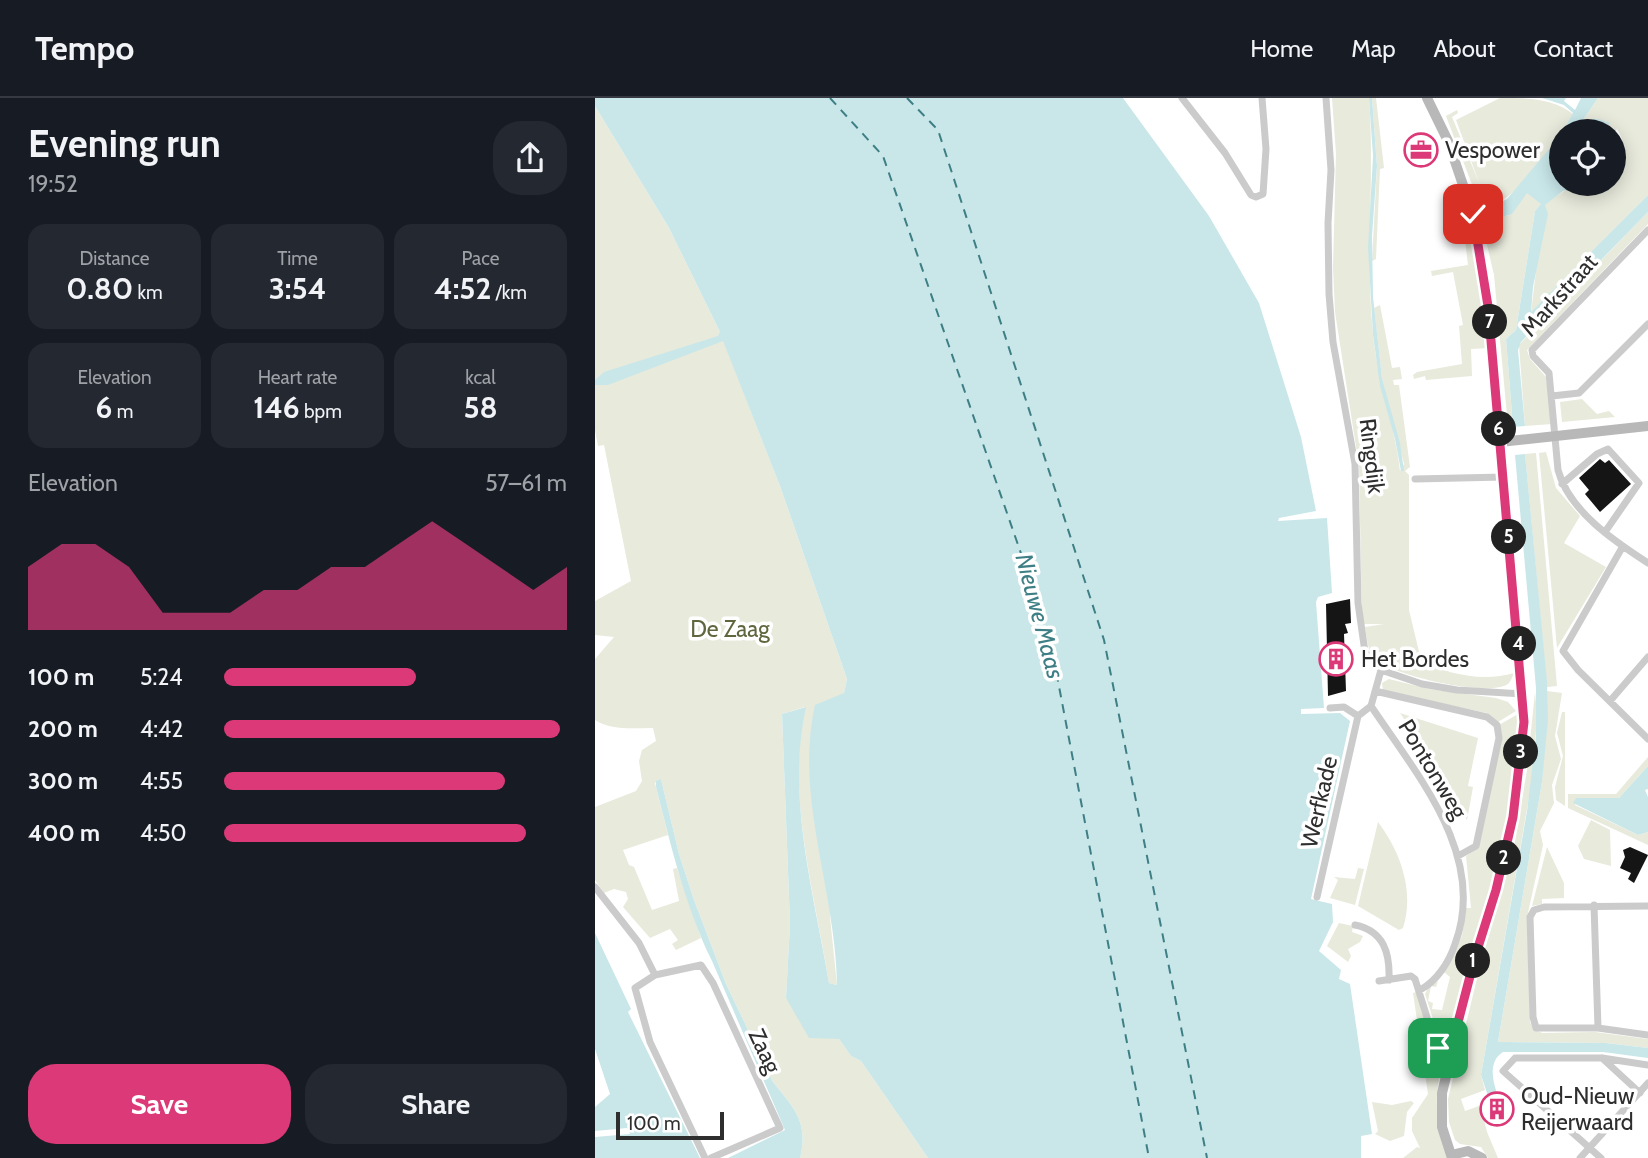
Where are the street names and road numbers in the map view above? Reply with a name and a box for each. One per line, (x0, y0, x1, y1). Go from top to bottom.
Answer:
street label: Markstraat (1515, 248, 1603, 342)
street label: Ringdijk (1353, 417, 1391, 496)
street label: Pontonweg (1392, 714, 1474, 824)
street label: Werfkade (1295, 753, 1343, 851)
street label: Zaag (743, 1024, 788, 1078)

